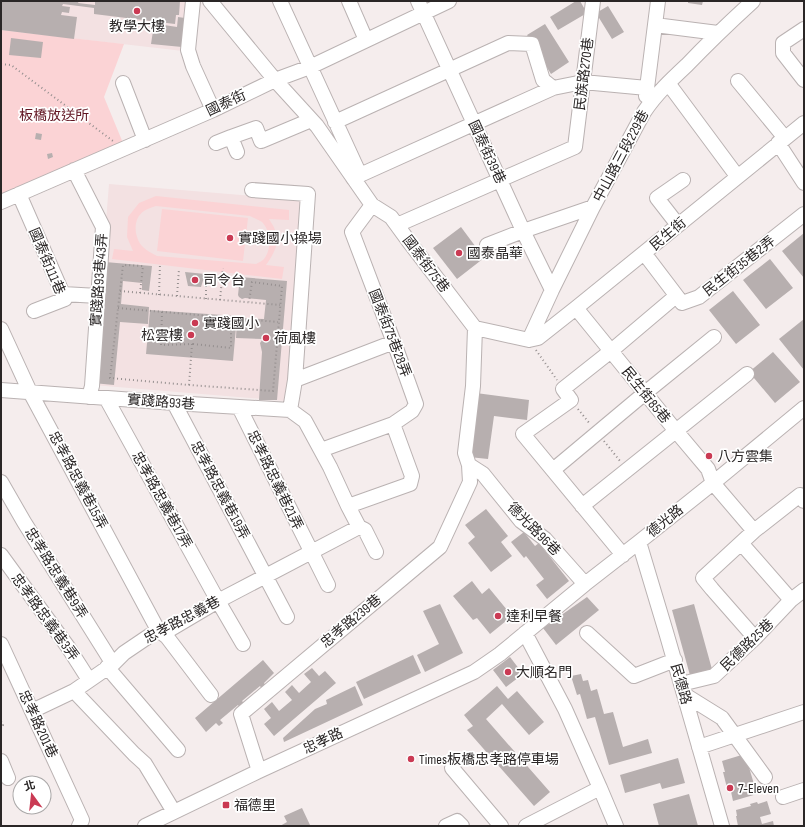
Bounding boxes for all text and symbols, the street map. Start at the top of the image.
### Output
marker: 教學大樓 [132,6,142,16]
place label: 教學大樓 [109,18,165,35]
street label: 民族路270巷 [571,36,597,112]
street label: 國泰街 [203,86,249,120]
park label: 板橋放送所 [19,107,89,124]
street label: 中山路三段229巷 [590,107,652,205]
street label: 國泰街39巷 [465,118,509,186]
street label: 民生街 [646,214,690,254]
street label: 國泰街111巷 [25,225,69,297]
place label: 實踐國小操場 [238,230,322,247]
street label: 國泰街75巷 [399,232,453,296]
street label: 民生街35巷2弄 [699,232,779,300]
street label: 實踐路93巷43弄 [87,233,111,327]
marker: 實踐國小操場 [225,233,235,243]
place label: 國泰晶華 [467,245,523,262]
marker: 國泰晶華 [454,248,464,258]
place label: 司令台 [203,272,245,289]
marker: 司令台 [190,275,200,285]
street label: 國泰街75巷28弄 [365,286,415,380]
place label: 實踐國小 [203,315,259,332]
marker: 實踐國小 [190,318,200,328]
place label: 松雲樓 [141,327,183,344]
marker: 松雲樓 [186,330,196,340]
place label: 荷風樓 [274,330,316,347]
marker: 荷風樓 [261,333,271,343]
street label: 民生街85巷 [618,363,674,427]
street label: 實踐路93巷 [126,391,196,413]
street label: 忠孝路忠義巷21弄 [244,427,306,533]
street label: 忠孝路忠義巷15弄 [45,428,111,532]
street label: 忠孝路忠義巷19弄 [187,438,253,542]
street label: 忠孝路忠義巷17弄 [128,448,196,552]
place label: 八方雲集 [717,448,773,465]
marker: 八方雲集 [704,451,714,461]
street label: 德光路96巷 [504,499,564,559]
street label: 德光路 [643,501,687,541]
street label: 忠孝路忠義巷9弄 [21,524,91,622]
street label: 忠孝路忠義巷3弄 [8,570,82,664]
street label: 忠孝路239巷 [317,591,385,651]
street label: 忠孝路忠義巷 [141,593,223,647]
place label: 達利早餐 [506,608,562,625]
marker: 達利早餐 [493,611,503,621]
street label: 民德路25巷 [717,615,777,675]
street label: 民德路 [667,661,695,707]
place label: 大順名門 [516,664,572,681]
marker: 大順名門 [503,667,513,677]
street label: 忠孝路201巷 [15,687,61,761]
street label: 忠孝路 [300,724,346,758]
place label: Times板橋忠孝路停車場 [419,751,559,768]
marker: Times板橋忠孝路停車場 [406,754,416,764]
north arrow [12,775,52,815]
text: 北 [23,778,37,794]
place label: 7-Eleven [738,780,779,797]
marker: 7-Eleven [725,783,735,793]
place label: 福德里 [234,797,276,814]
marker: 福德里 [221,800,231,810]

